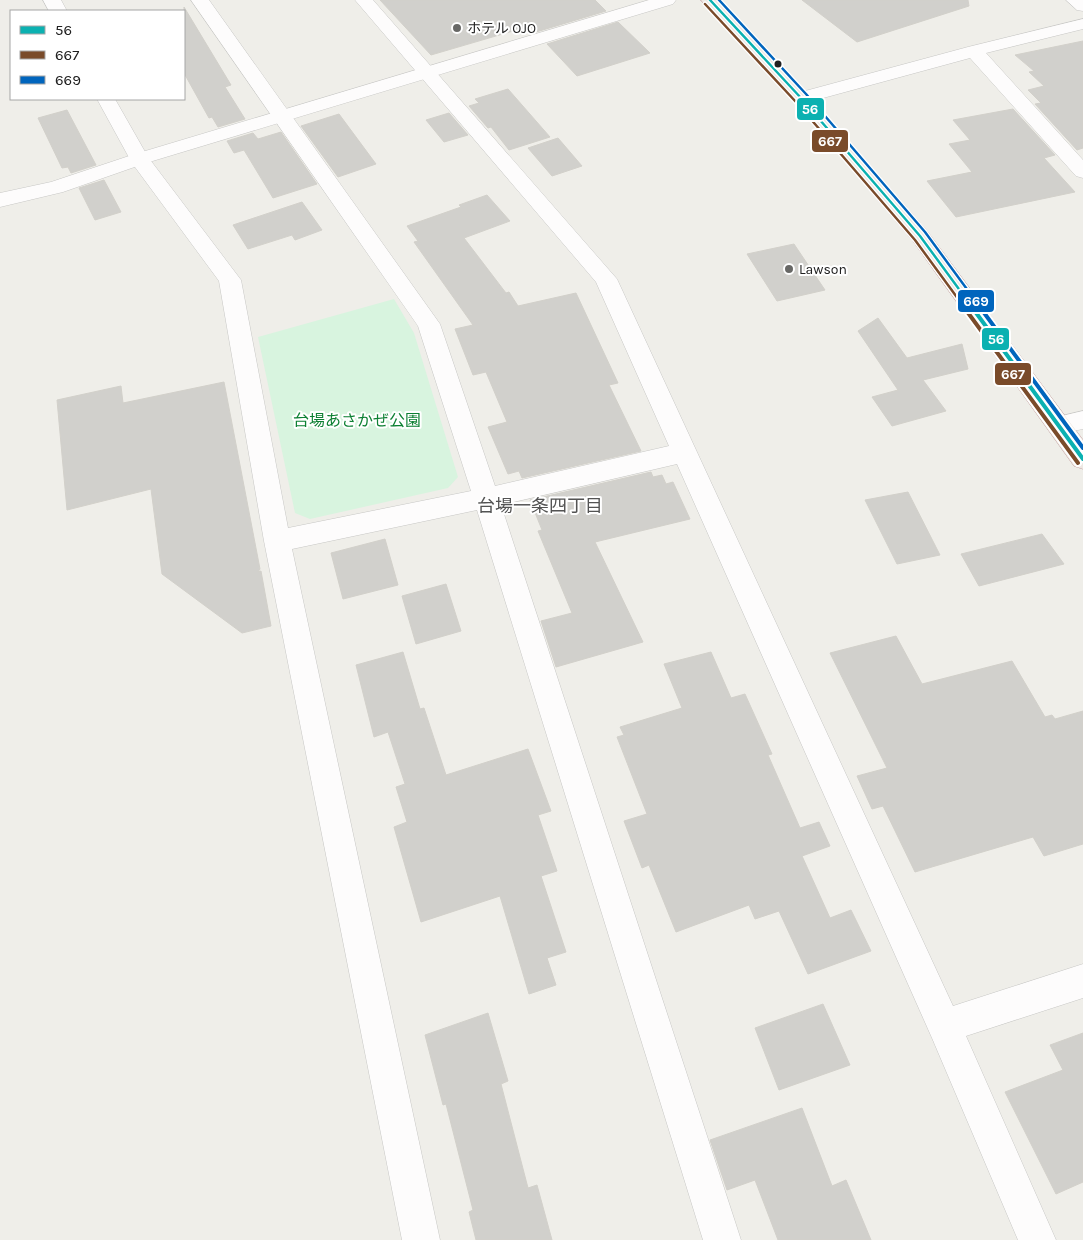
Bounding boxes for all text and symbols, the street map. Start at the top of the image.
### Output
legend [10,10,185,100]
place label: ホテル OJO [467,20,536,37]
text: 56 [55,21,72,39]
marker: ホテル OJO [451,22,463,34]
text: 667 [55,46,79,64]
unlabelled marker [773,59,783,69]
text: 669 [55,71,81,89]
line badge: 56 [796,97,825,121]
text: 56 [802,101,818,118]
line badge: 667 [811,129,849,153]
text: 667 [818,133,842,150]
place label: Lawson [799,261,847,278]
marker: Lawson [783,263,795,275]
line badge: 669 [957,289,995,313]
text: 669 [963,293,989,310]
line badge: 56 [981,327,1010,351]
text: 56 [988,331,1004,348]
line badge: 667 [994,362,1032,386]
text: 667 [1001,366,1025,383]
park label: 台場あさかぜ公園 [293,411,421,430]
district label: 台場一条四丁目 [477,495,603,517]

